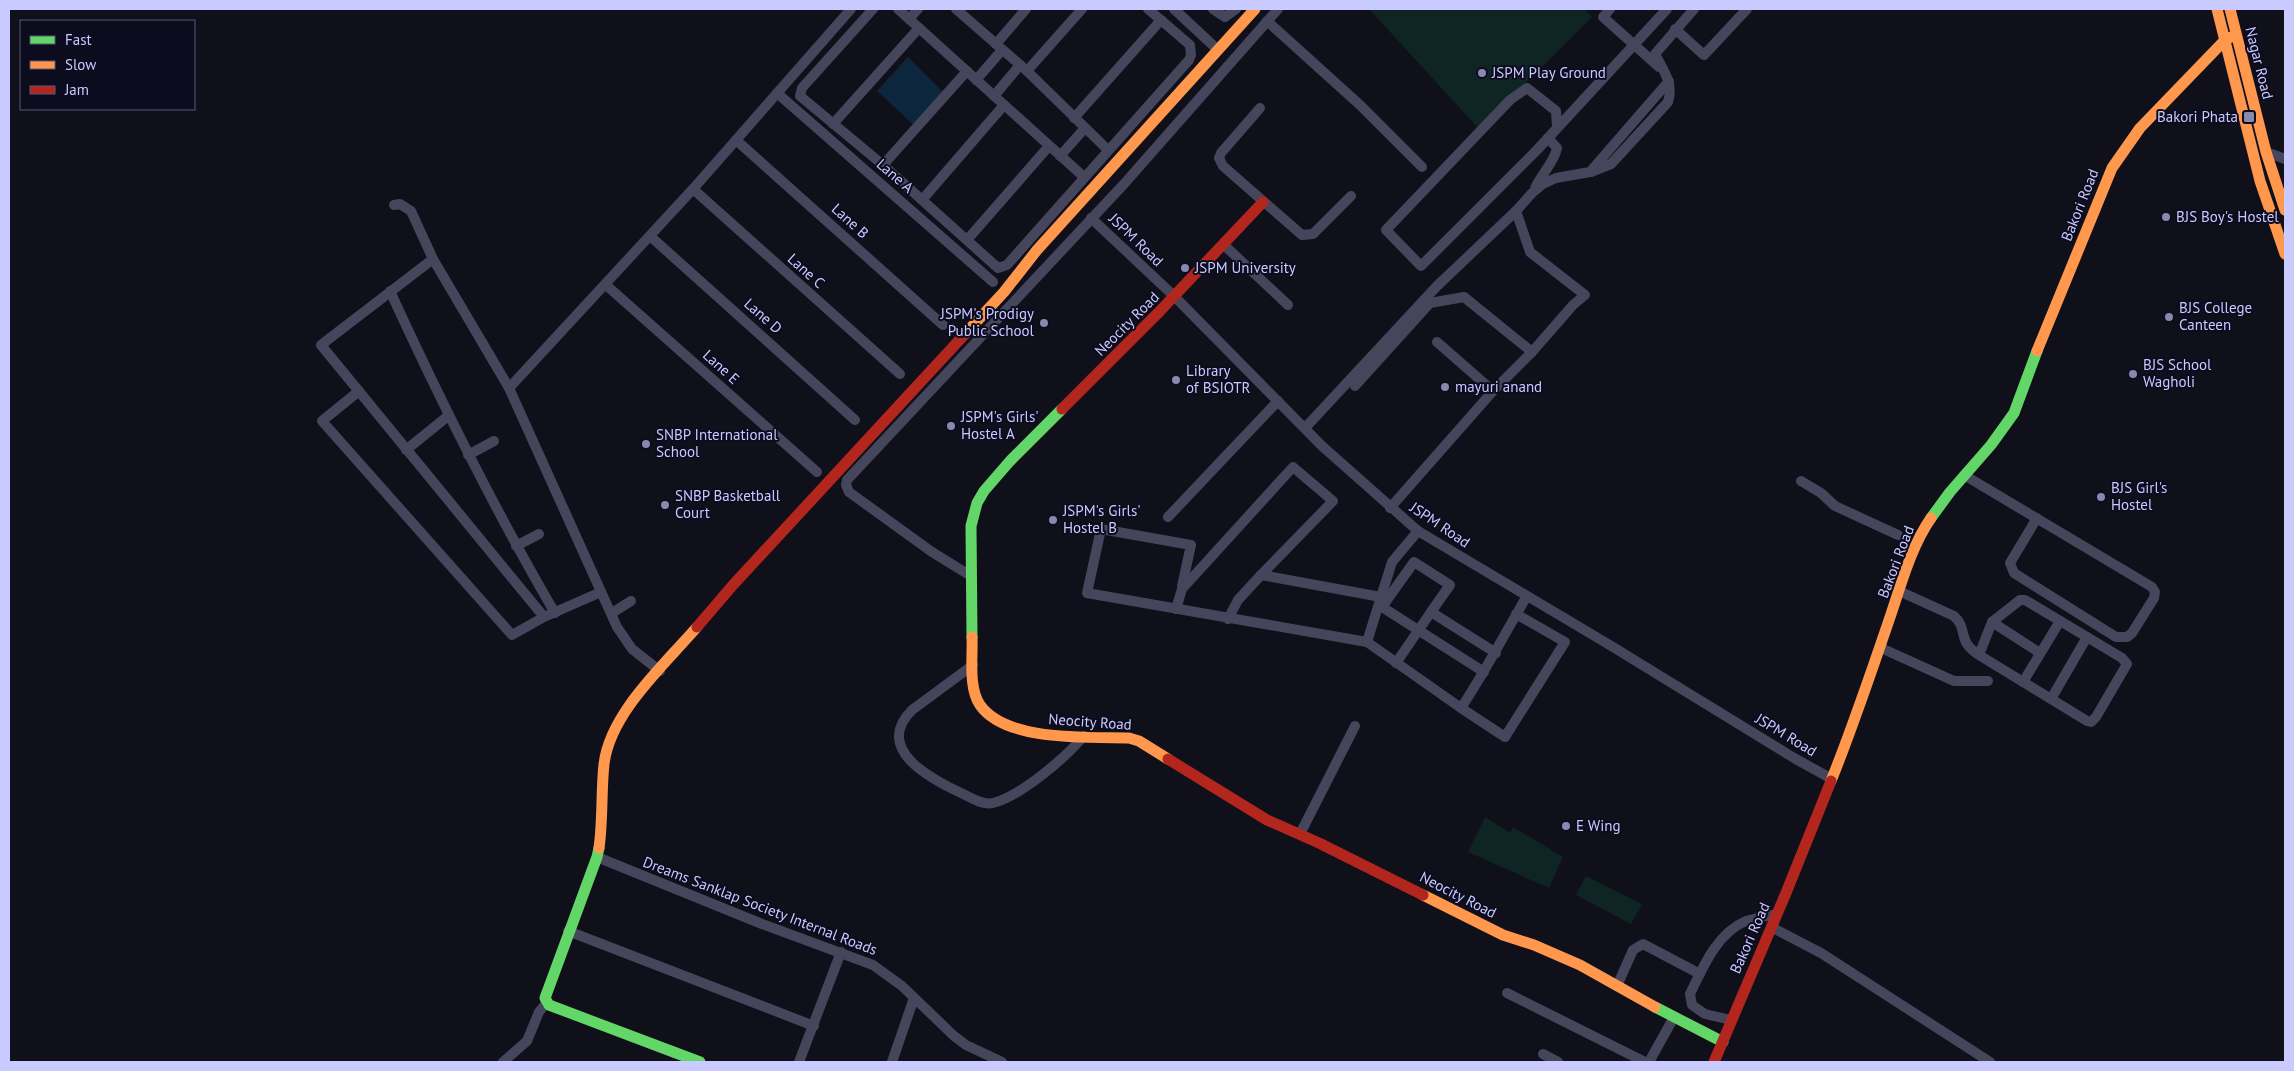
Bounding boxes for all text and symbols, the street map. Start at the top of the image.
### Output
legend [20,20,195,110]
street label: Nagar Road [2241,25,2278,101]
text: Fast [65,30,92,49]
text: Slow [65,55,96,74]
place label: JSPM Play Ground [1491,63,1606,82]
marker: JSPM Play Ground [1476,67,1488,79]
text: Jam [64,80,89,99]
place label: Bakori Phata [2157,107,2238,126]
marker: Bakori Phata [2242,110,2256,124]
street label: Lane A [873,154,918,197]
street label: Bakori Road [2056,166,2103,244]
street label: Lane B [828,199,873,242]
place label: BJS Boy's Hostel [2176,207,2279,226]
street label: JSPM Road [1104,208,1168,270]
marker: BJS Boy's Hostel [2160,211,2172,223]
street label: Lane C [784,249,829,292]
place label: JSPM University [1194,258,1296,277]
marker: JSPM University [1179,262,1191,274]
street label: Neocity Road [1090,287,1163,360]
street label: Lane D [740,294,786,337]
place label: BJS College Canteen [2179,298,2252,334]
place label: JSPM's Prodigy Public School [940,304,1035,340]
marker: BJS College Canteen [2163,311,2175,323]
marker: JSPM's Prodigy Public School [1038,317,1050,329]
street label: Lane E [699,345,744,388]
place label: BJS School Wagholi [2143,355,2212,391]
place label: Library of BSIOTR [1186,361,1251,397]
marker: BJS School Wagholi [2127,368,2139,380]
marker: Library of BSIOTR [1170,374,1182,386]
place label: mayuri anand [1455,377,1542,396]
marker: mayuri anand [1439,381,1451,393]
place label: JSPM's Girls' Hostel A [960,407,1039,443]
marker: JSPM's Girls' Hostel A [945,420,957,432]
place label: SNBP International School [656,425,778,461]
marker: SNBP International School [640,438,652,450]
place label: BJS Girl's Hostel [2111,478,2167,514]
place label: SNBP Basketball Court [675,486,781,522]
marker: BJS Girl's Hostel [2095,491,2107,503]
street label: JSPM Road [1406,497,1474,552]
marker: SNBP Basketball Court [659,499,671,511]
place label: JSPM's Girls' Hostel B [1062,501,1141,537]
marker: JSPM's Girls' Hostel B [1047,514,1059,526]
street label: Bakori Road [1873,523,1918,601]
street label: JSPM Road [1751,708,1820,760]
street label: Neocity Road [1048,709,1132,734]
place label: E Wing [1576,816,1620,835]
marker: E Wing [1560,820,1572,832]
street label: Dreams Sanklap Society Internal Roads [640,852,880,959]
street label: Neocity Road [1417,867,1500,922]
street label: Bakori Road [1725,899,1774,976]

